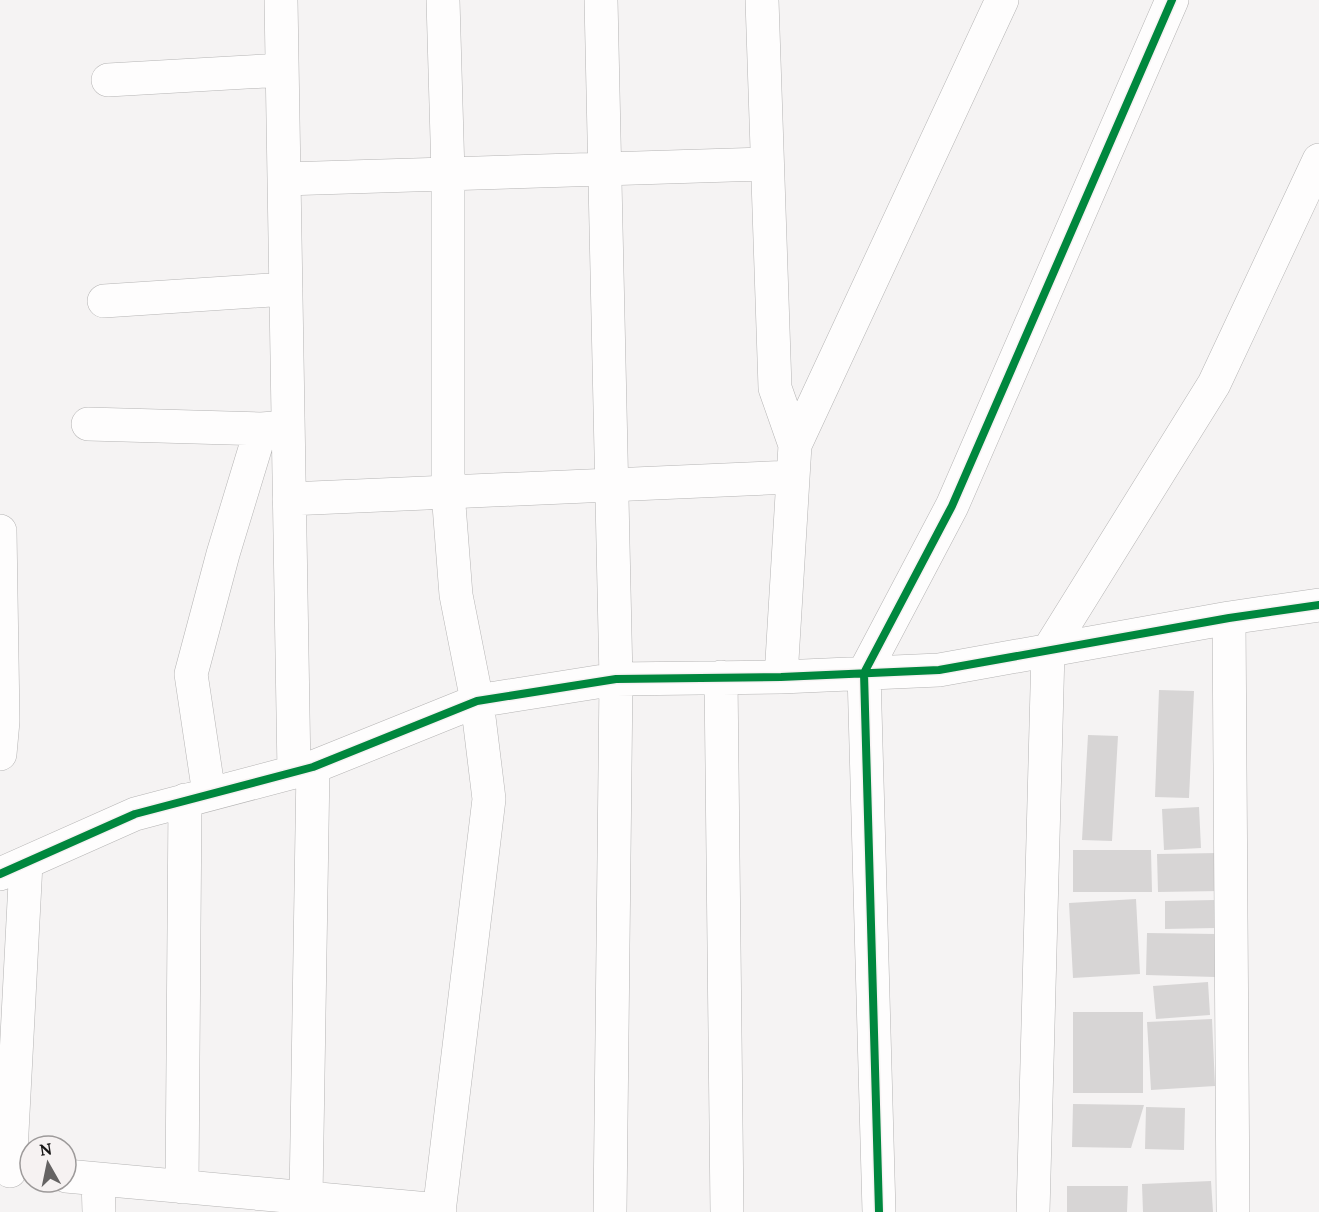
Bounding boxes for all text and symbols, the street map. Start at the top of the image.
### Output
north arrow [18,1134,78,1194]
text: N [38,1138,53,1160]

